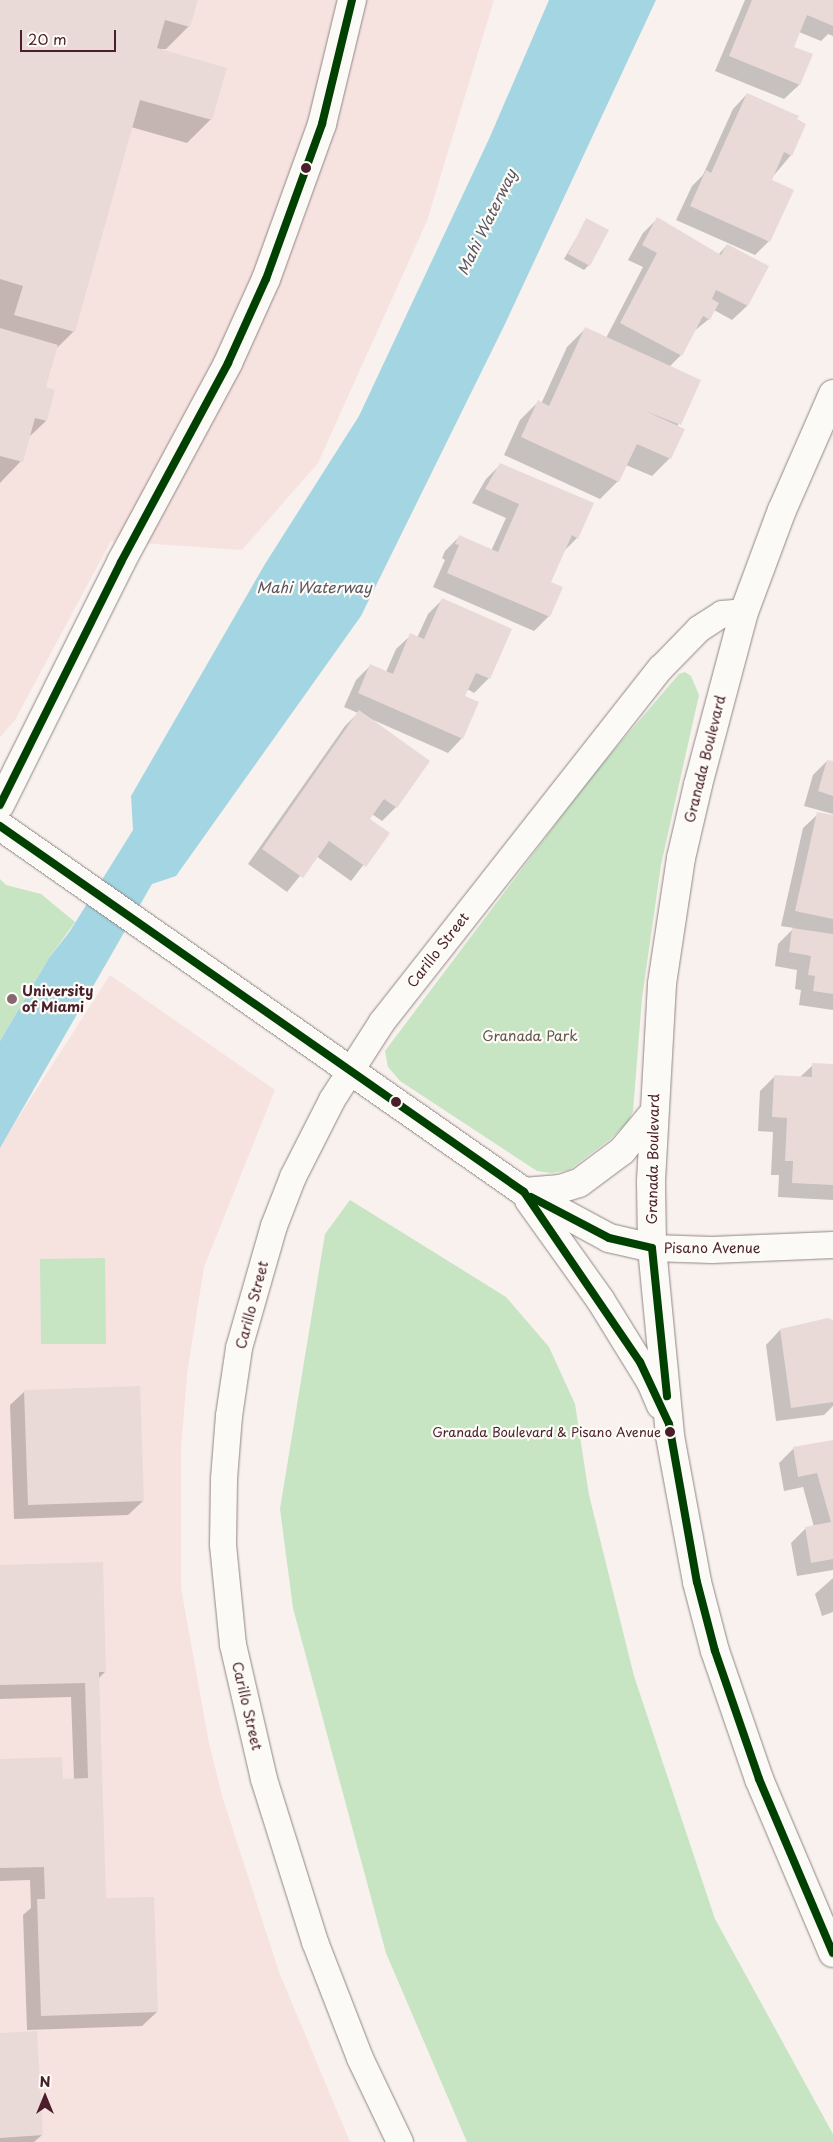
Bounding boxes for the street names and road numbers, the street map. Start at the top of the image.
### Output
street label: Granada Boulevard [681,693,729,825]
street label: Carillo Street [404,909,472,991]
street label: Granada Boulevard [643,1093,663,1225]
street label: Pisano Avenue [664,1240,760,1256]
street label: Carillo Street [232,1259,272,1351]
street label: Carillo Street [229,1660,265,1752]

